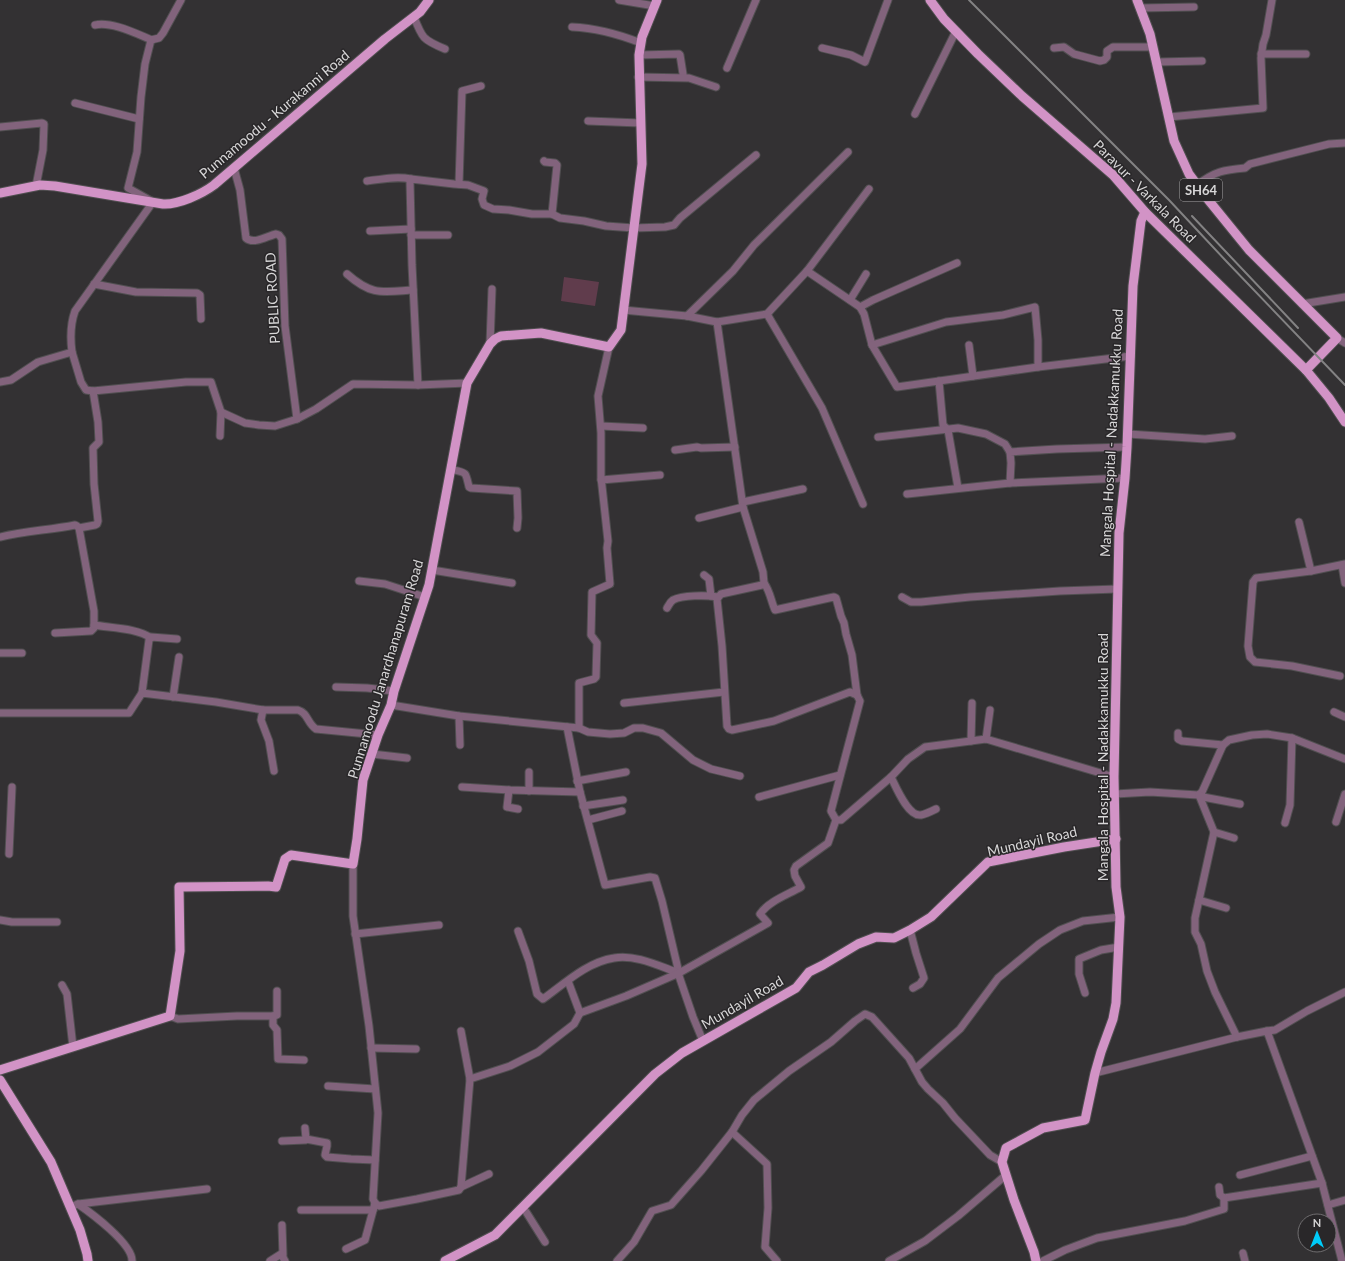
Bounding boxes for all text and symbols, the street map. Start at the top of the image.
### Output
street label: Punnamoodu - Kurakanni Road [196,46,352,182]
street label: Paravur - Varkala Road [1090,136,1200,246]
road number: SH64 [1180,179,1222,201]
street label: PUBLIC ROAD [261,252,283,344]
street label: Mangala Hospital - Nadakkamukku Road [1096,309,1126,557]
street label: Punnamoodu Janardhanapuram Road [344,557,426,781]
street label: Mangala Hospital - Nadakkamukku Road [1094,633,1111,881]
street label: Mundayil Road [985,822,1079,860]
street label: Mundayil Road [698,972,786,1032]
north arrow [1297,1213,1337,1253]
text: N [1313,1216,1321,1229]

